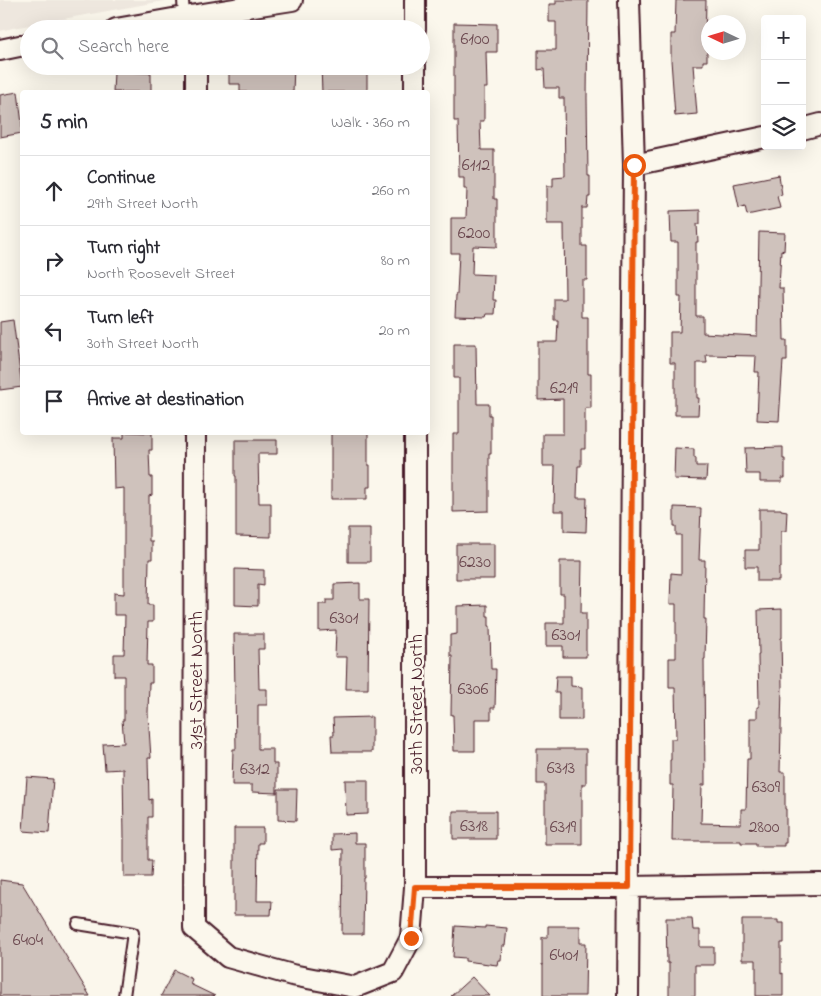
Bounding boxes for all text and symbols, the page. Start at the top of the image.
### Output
north arrow [701,15,746,60]
map controls [761,15,806,150]
button: + [761,15,806,60]
search box [20,20,430,75]
house number: 6100 [460,27,490,53]
icon: search [38,34,66,62]
text: Search here [78,34,169,61]
button: − [761,60,806,105]
button: layers [761,105,806,150]
text: 5 min [40,108,88,138]
text: Walk · 360 m [331,111,410,135]
house number: 6112 [462,153,490,179]
route start [623,154,646,177]
text: Continue [87,165,155,192]
icon: ahead [40,177,68,205]
text: 260 m [372,179,410,203]
text: 29th Street North [87,192,198,216]
house number: 6200 [458,221,490,247]
text: Turn right [87,235,160,262]
icon: right [40,247,68,275]
text: 80 m [381,249,410,273]
text: North Roosevelt Street [87,262,235,286]
text: Turn left [87,305,154,332]
icon: left [40,317,68,345]
text: 20 m [379,319,410,343]
text: 30th Street North [87,332,199,356]
house number: 6219 [550,376,579,402]
icon: arrive [40,387,68,415]
text: Arrive at destination [87,387,244,414]
house number: 6230 [459,550,491,576]
house number: 6301 [330,606,359,632]
street label: 31st Street North [183,611,212,749]
house number: 6301 [552,623,581,649]
street label: 30th Street North [403,634,432,774]
house number: 6306 [457,677,489,703]
house number: 6313 [547,756,575,782]
house number: 6312 [240,757,270,783]
house number: 6309 [752,775,781,801]
house number: 6318 [460,814,488,840]
house number: 6319 [550,815,577,841]
house number: 2800 [748,815,780,841]
route end [400,927,423,950]
house number: 6404 [13,928,44,954]
house number: 6401 [550,943,579,969]

